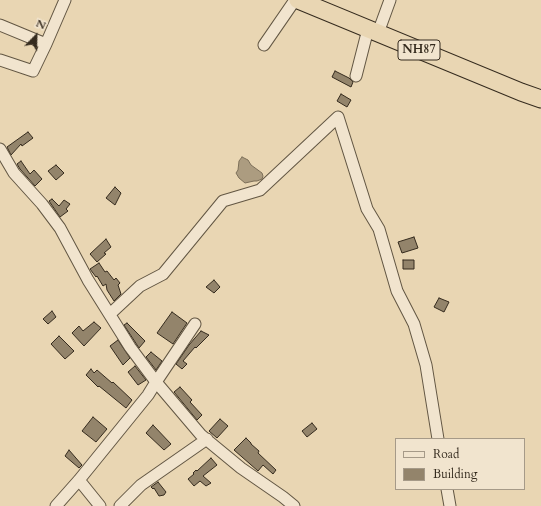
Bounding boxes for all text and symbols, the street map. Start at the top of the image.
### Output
north arrow [16,16,56,56]
text: N [34,16,48,33]
road number: NH87 [398,40,440,60]
legend [395,438,525,490]
text: Road [433,446,459,462]
text: Building [433,466,477,482]

